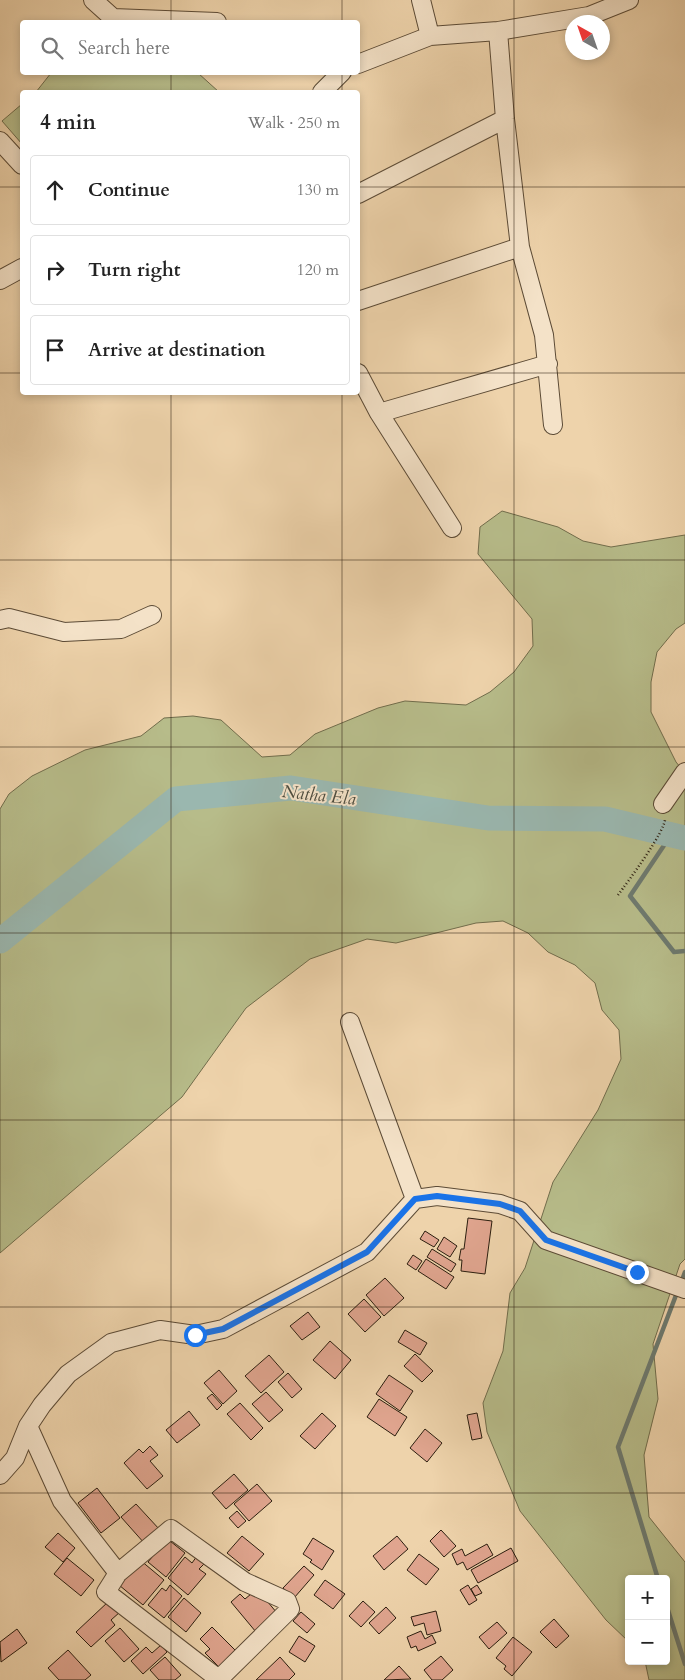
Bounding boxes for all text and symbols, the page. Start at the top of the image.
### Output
north arrow [565,15,610,60]
search box [20,20,360,75]
icon: search [38,34,66,62]
text: Search here [78,35,170,61]
text: 4 min [40,108,96,137]
text: Walk · 250 m [248,112,340,134]
icon: ahead [41,176,69,204]
text: Continue [88,177,170,203]
text: 130 m [297,179,339,201]
icon: right [41,256,69,284]
text: Turn right [88,257,180,283]
text: 120 m [297,259,339,281]
icon: arrive [41,336,69,364]
text: Arrive at destination [88,337,265,363]
water label: Natha Ela [281,779,357,812]
route end [626,1261,649,1284]
route start [184,1324,207,1347]
map controls [625,1575,670,1665]
button: + [625,1575,670,1620]
button: − [625,1620,670,1665]

